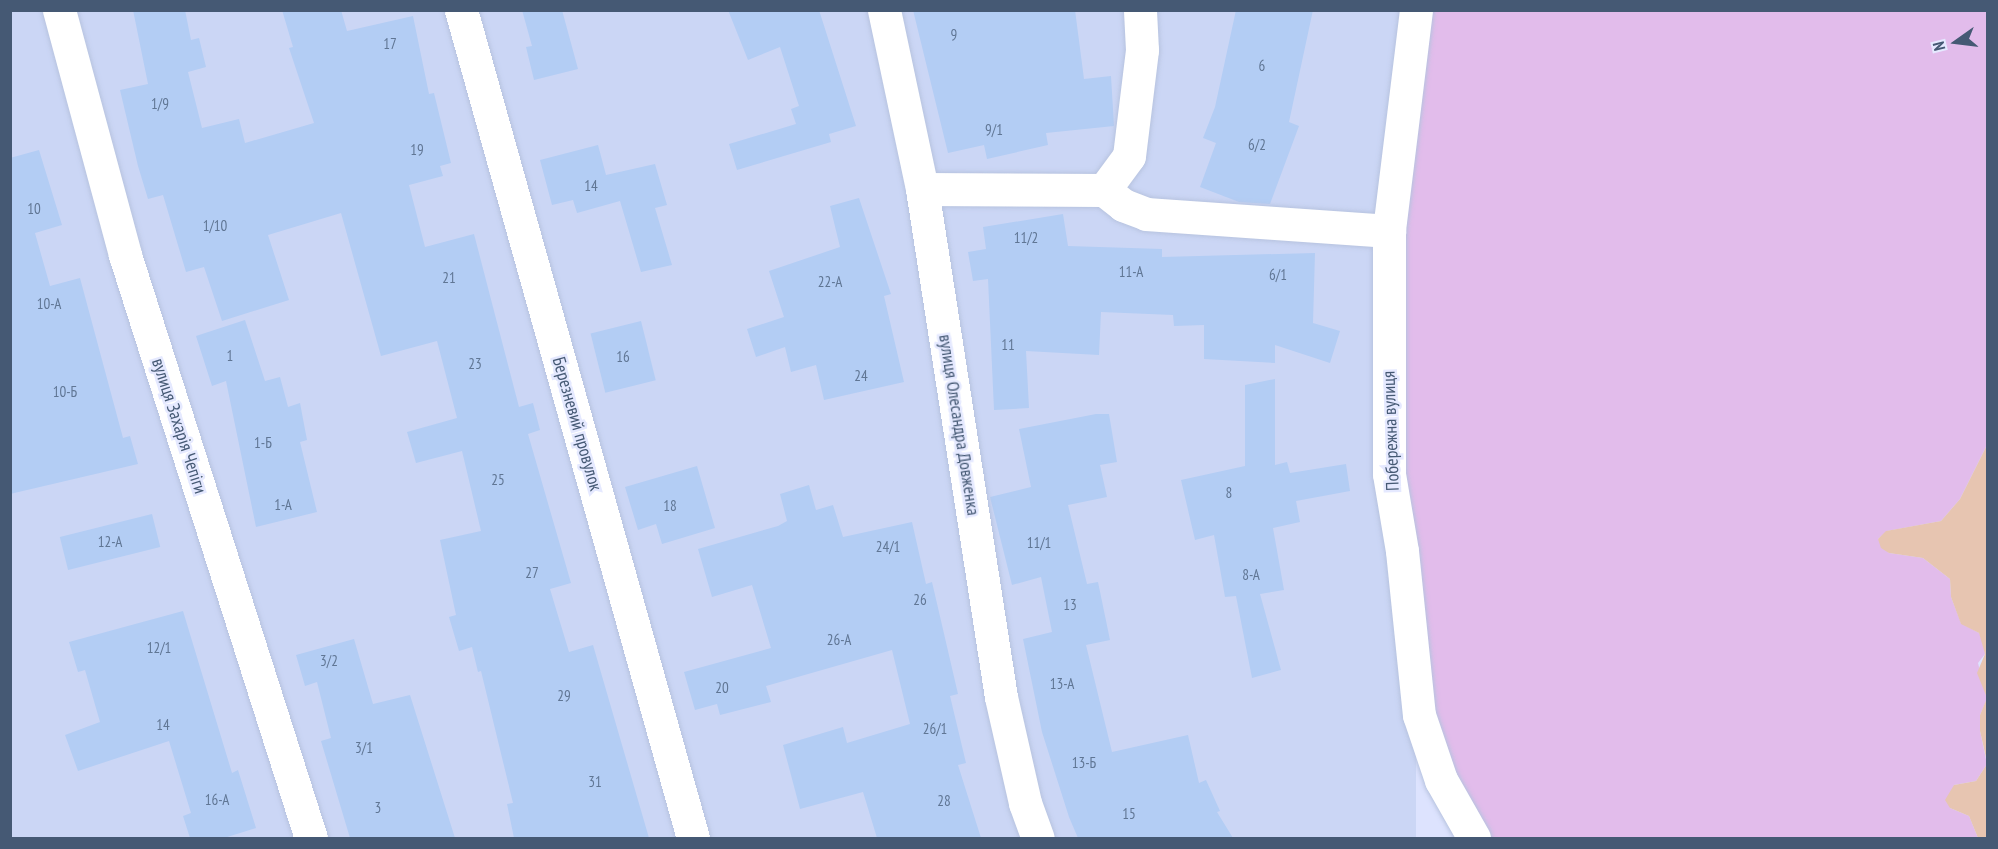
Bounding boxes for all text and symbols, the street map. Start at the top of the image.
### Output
north arrow [1926,12,1986,72]
house number: 9 [951,26,957,44]
house number: 17 [383,35,397,53]
text: N [1928,40,1949,53]
house number: 6 [1259,57,1265,75]
house number: 1/9 [151,95,169,113]
house number: 9/1 [985,121,1003,139]
house number: 6/2 [1248,136,1266,154]
house number: 19 [410,141,424,159]
house number: 14 [584,177,598,195]
house number: 10 [27,200,41,218]
house number: 1/10 [203,217,227,235]
house number: 11/2 [1014,229,1038,247]
house number: 11-А [1119,263,1143,281]
house number: 6/1 [1269,266,1287,284]
house number: 21 [442,269,456,287]
house number: 22-А [818,273,842,291]
house number: 10-А [37,295,61,313]
street label: вулиця Олесандра Довженка [934,333,984,517]
house number: 11 [1001,336,1015,354]
house number: 1 [227,347,233,365]
house number: 16 [616,348,630,366]
house number: 23 [468,355,482,373]
street label: Березневий провулок [548,355,606,493]
street label: вулиця Захарія Чепіги [147,356,211,496]
house number: 24 [854,367,868,385]
street label: Побережна вулиця [1378,371,1404,491]
house number: 10-Б [53,383,77,401]
house number: 1-Б [254,434,272,452]
house number: 25 [491,471,505,489]
house number: 8 [1226,484,1232,502]
house number: 1-А [274,496,292,514]
house number: 18 [663,497,677,515]
house number: 12-А [98,533,122,551]
house number: 11/1 [1027,534,1051,552]
house number: 24/1 [876,538,900,556]
house number: 27 [525,564,539,582]
house number: 8-А [1242,566,1260,584]
house number: 26 [913,591,927,609]
house number: 13 [1063,596,1077,614]
house number: 26-А [827,631,851,649]
house number: 12/1 [147,639,171,657]
house number: 3/2 [320,652,338,670]
house number: 13-А [1050,675,1074,693]
house number: 20 [715,679,729,697]
house number: 29 [557,687,571,705]
house number: 14 [156,716,170,734]
house number: 26/1 [923,720,947,738]
house number: 3/1 [355,739,373,757]
house number: 13-Б [1072,754,1096,772]
house number: 31 [588,773,602,791]
house number: 16-А [205,791,229,809]
house number: 28 [937,792,951,810]
house number: 3 [375,799,381,817]
house number: 15 [1122,805,1136,823]

